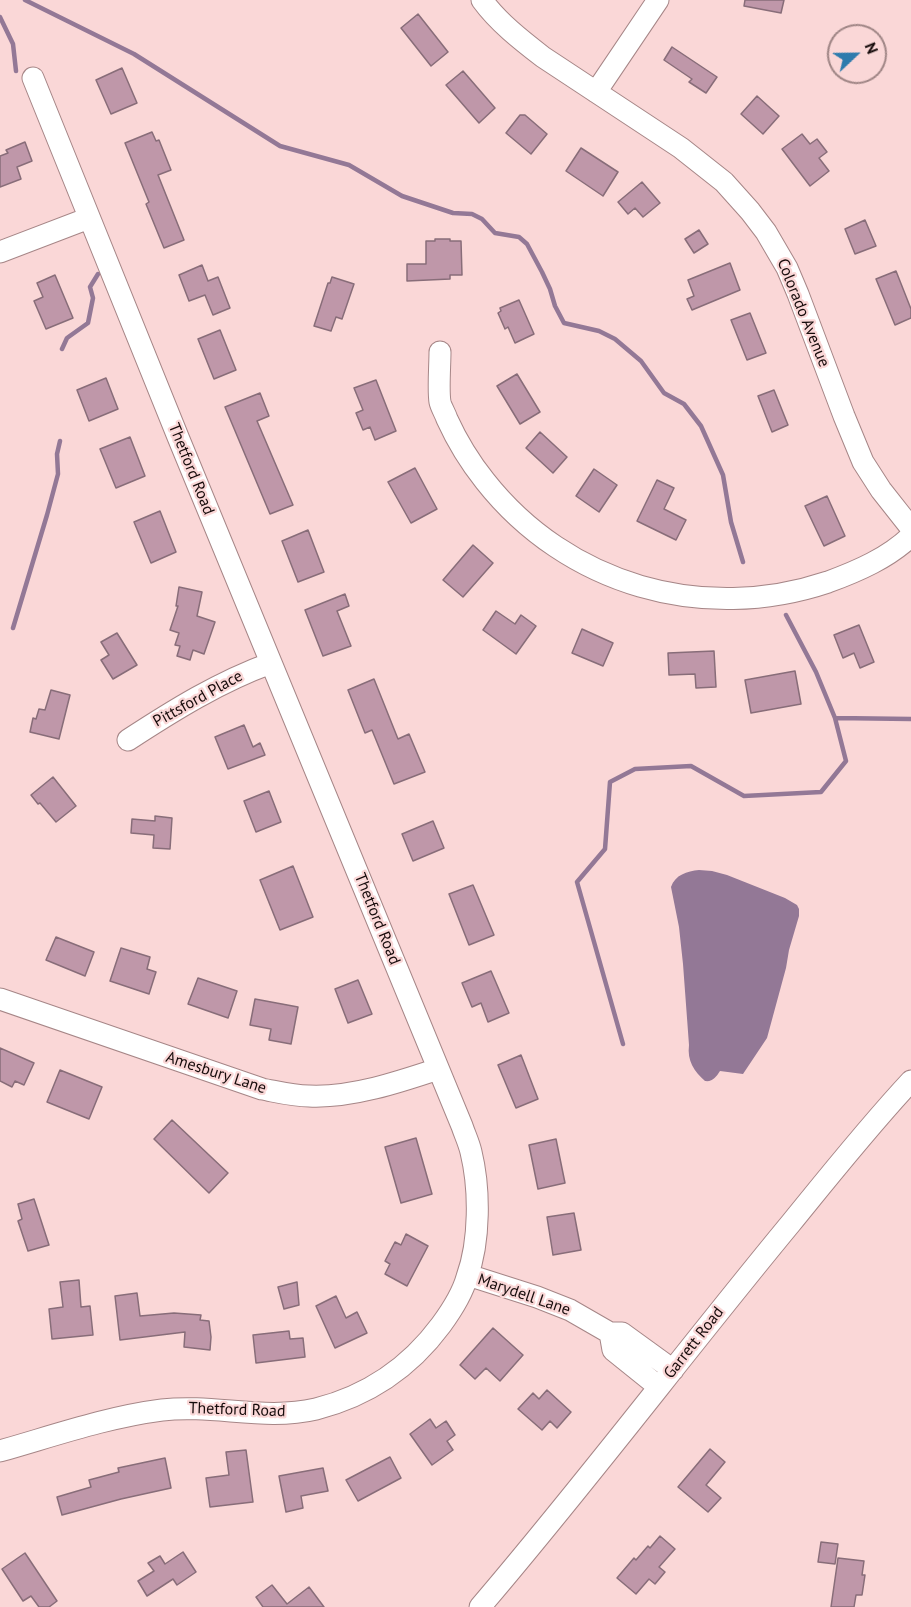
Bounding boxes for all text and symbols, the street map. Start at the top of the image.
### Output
north arrow [827,24,887,84]
text: N [861,39,883,57]
street label: Colorado Avenue [773,256,833,370]
street label: Thetford Road [164,420,218,518]
street label: Pittsford Place [150,667,246,731]
street label: Thetford Road [350,870,404,968]
street label: Amesbury Lane [163,1048,269,1098]
street label: Marydell Lane [475,1270,573,1320]
street label: Garrett Road [660,1303,728,1383]
street label: Thetford Road [188,1399,286,1421]

